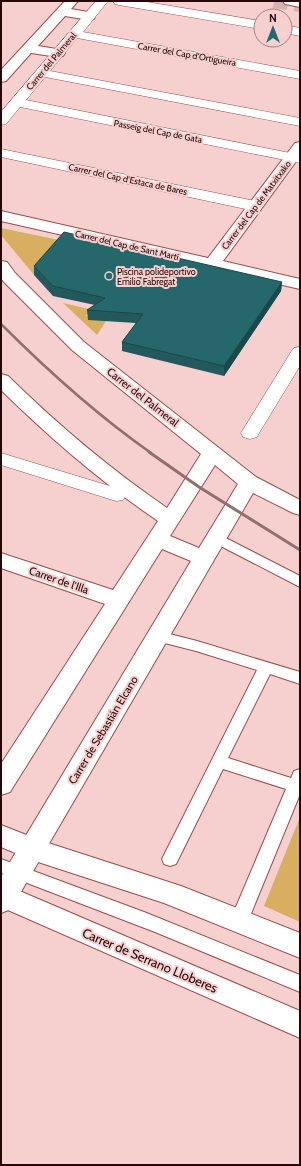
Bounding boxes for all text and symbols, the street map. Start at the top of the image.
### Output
north arrow [253,8,293,48]
text: N [269,11,277,25]
street label: Carrer del Palmeral [24,29,79,92]
street label: Carrer del Cap d'Ortigueira [137,40,238,68]
street label: Passeig del Cap de Gata [113,117,204,145]
street label: Carrer del Cap de Matxitxako [219,158,293,252]
street label: Carrer del Cap d'Estaca de Bares [68,161,189,197]
street label: Carrer del Cap de Sant Martí [74,228,180,262]
place label: Piscina polideportivo Emilio Fabregat [117,266,196,287]
marker: Piscina polideportivo Emilio Fabregat [104,271,114,281]
street label: Carrer del Palmeral [104,364,182,430]
street label: Carrer de l'Illa [27,563,91,597]
street label: Carrer de Sebastián Elcano [65,673,141,787]
street label: Carrer de Serrano Lloberes [80,924,221,996]

